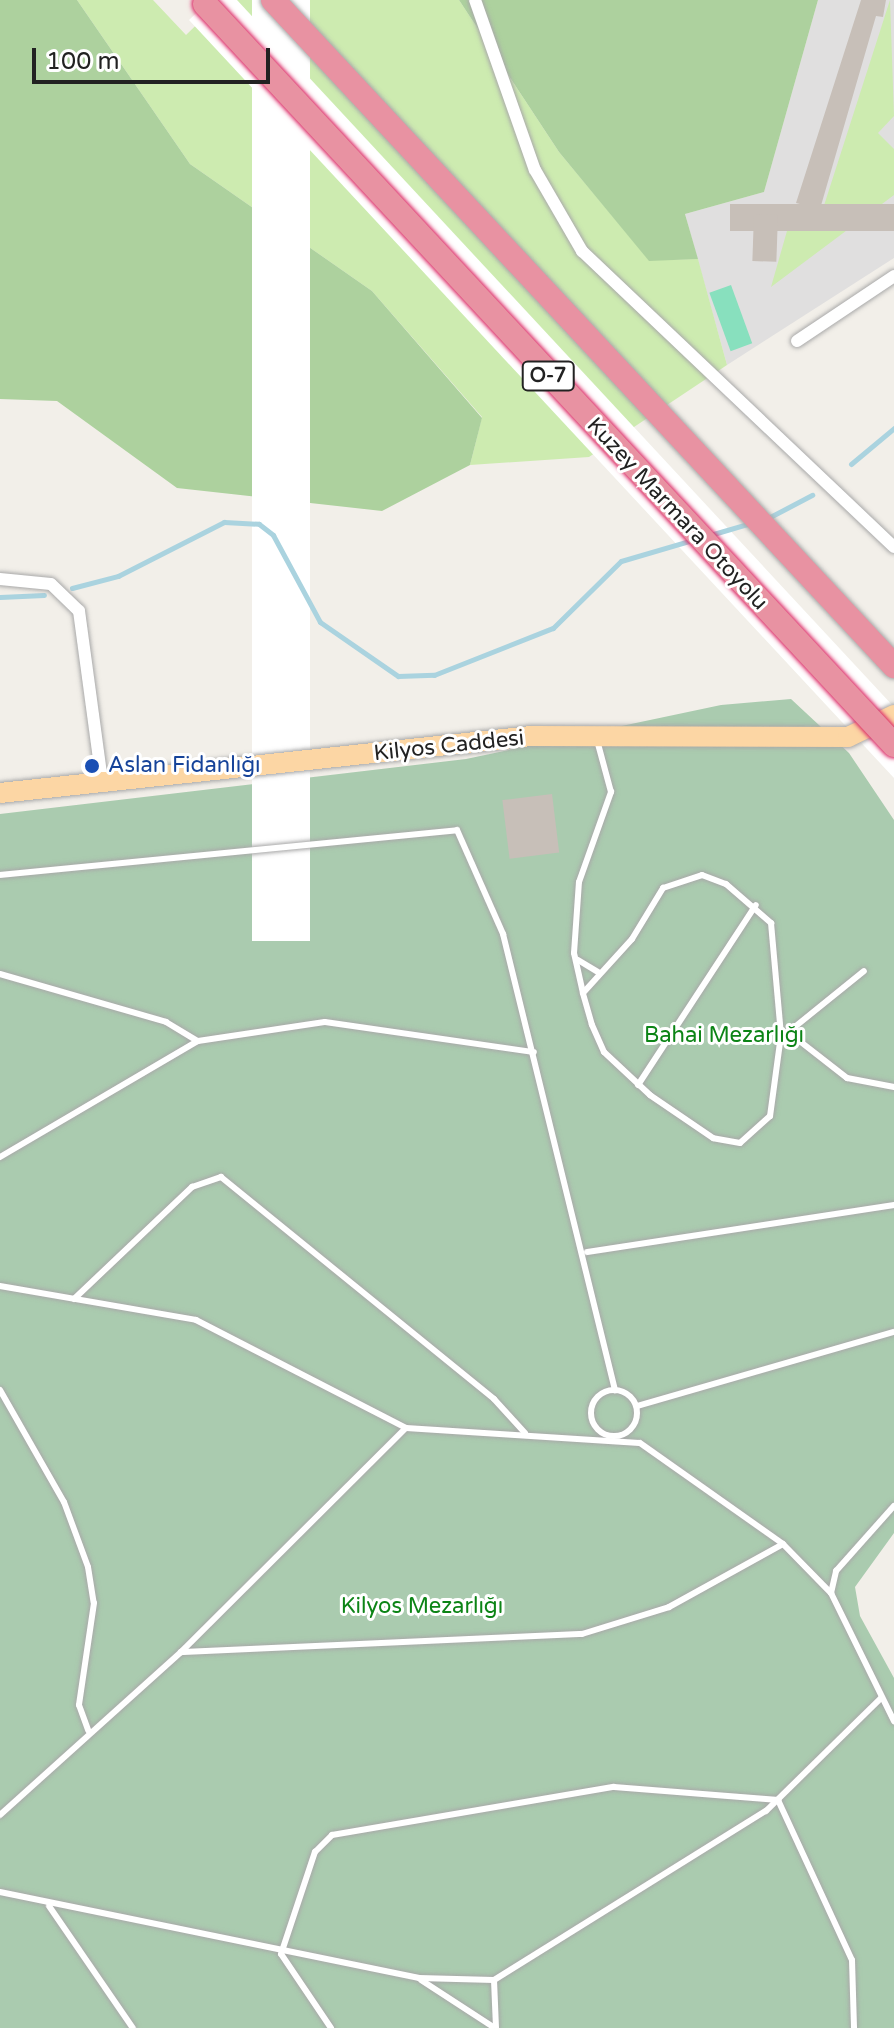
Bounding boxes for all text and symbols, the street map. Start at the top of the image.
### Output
scale bar [36,32,274,82]
text: 100 m [46,47,120,76]
road number: O-7 [520,360,576,392]
street label: Kuzey Marmara Otoyolu [581,412,773,616]
street label: Kilyos Caddesi [373,725,525,767]
place label: Aslan Fidanlığı [108,753,261,779]
marker: Aslan Fidanlığı [83,757,101,775]
park label: Bahai Mezarlığı [644,1023,804,1049]
park label: Kilyos Mezarlığı [341,1594,503,1620]

